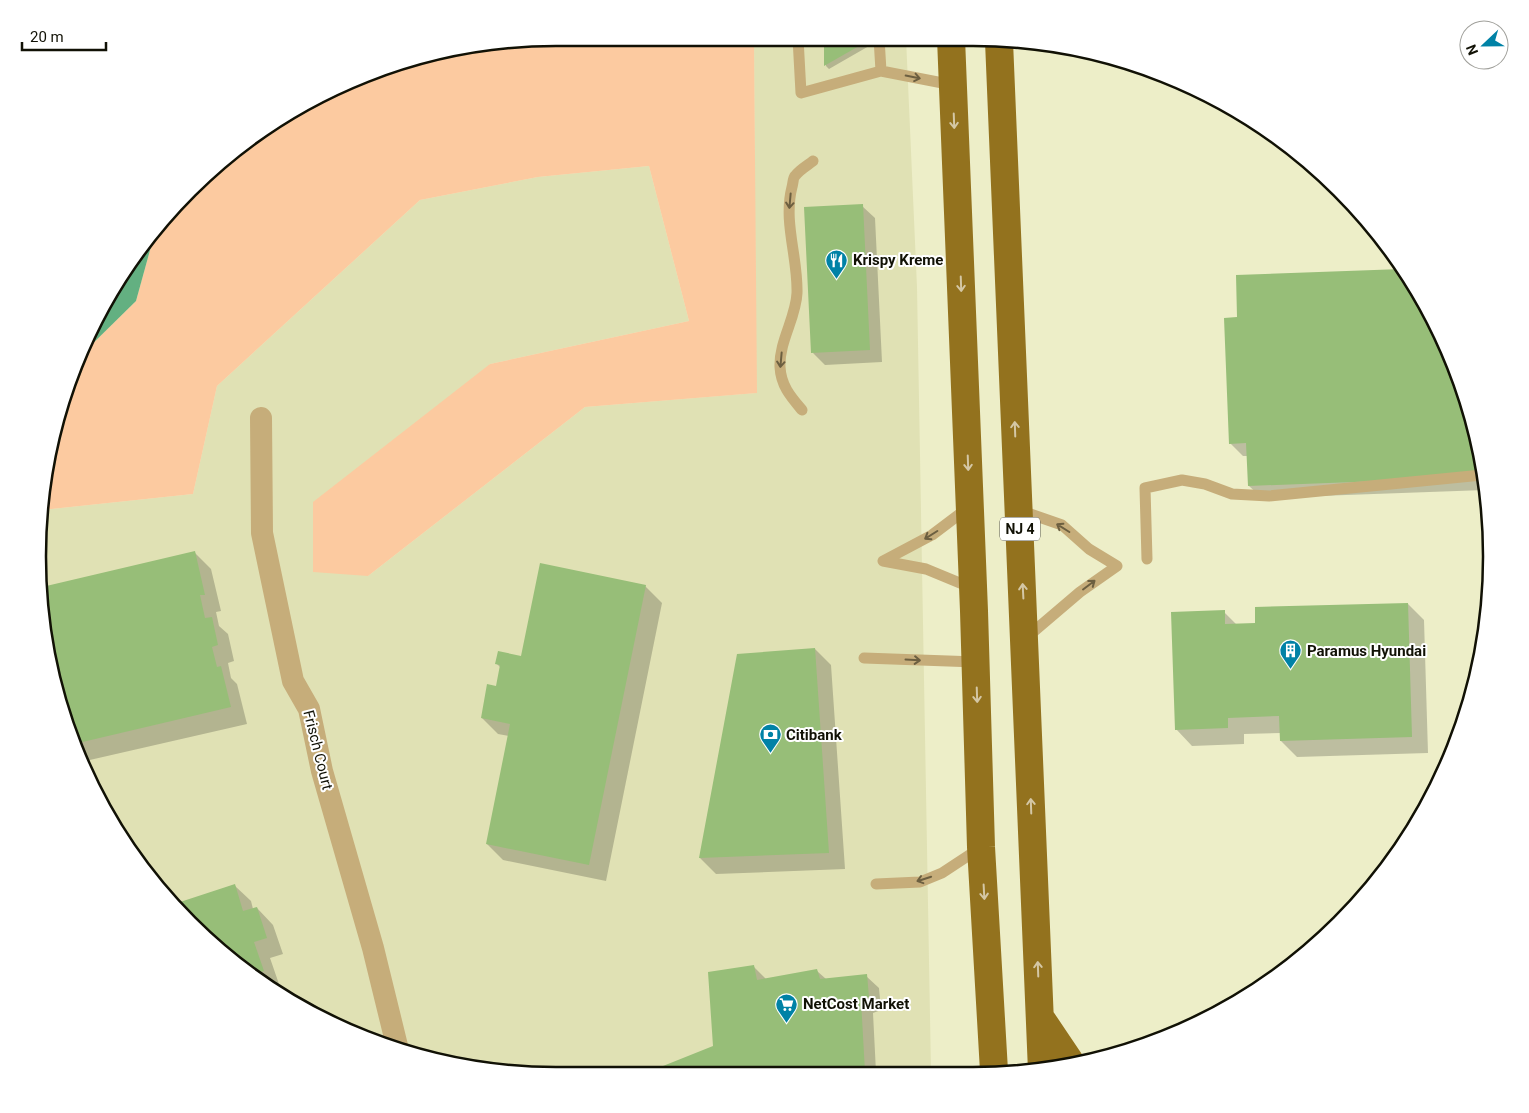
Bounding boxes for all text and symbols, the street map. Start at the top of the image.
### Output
scale bar [22,20,106,52]
north arrow [1459,20,1509,70]
text: 20 m [30,28,64,46]
text: N [1463,42,1481,57]
one-way arrow [905,73,921,83]
one-way arrow [950,113,959,129]
one-way arrow [785,192,795,208]
restaurant icon: Krispy Kreme [825,248,849,279]
place label: Krispy Kreme [853,251,943,269]
one-way arrow [956,275,966,291]
one-way arrow [776,352,786,368]
one-way arrow [1011,421,1020,437]
one-way arrow [964,455,973,471]
road number: NJ 4 [1000,518,1040,540]
one-way arrow [1056,522,1070,533]
one-way arrow [924,530,938,540]
one-way arrow [1082,580,1096,590]
one-way arrow [1018,584,1027,600]
building icon: Paramus Hyundai [1279,639,1303,670]
place label: Paramus Hyundai [1307,642,1426,660]
one-way arrow [905,655,921,664]
one-way arrow [972,686,982,702]
street label: Frisch Court [299,708,337,792]
bank icon: Citibank [758,723,782,754]
place label: Citibank [786,726,843,744]
one-way arrow [1027,798,1036,814]
one-way arrow [916,875,932,885]
one-way arrow [979,884,988,900]
one-way arrow [1033,961,1042,977]
supermarket icon: NetCost Market [775,992,799,1023]
place label: NetCost Market [803,995,909,1013]

